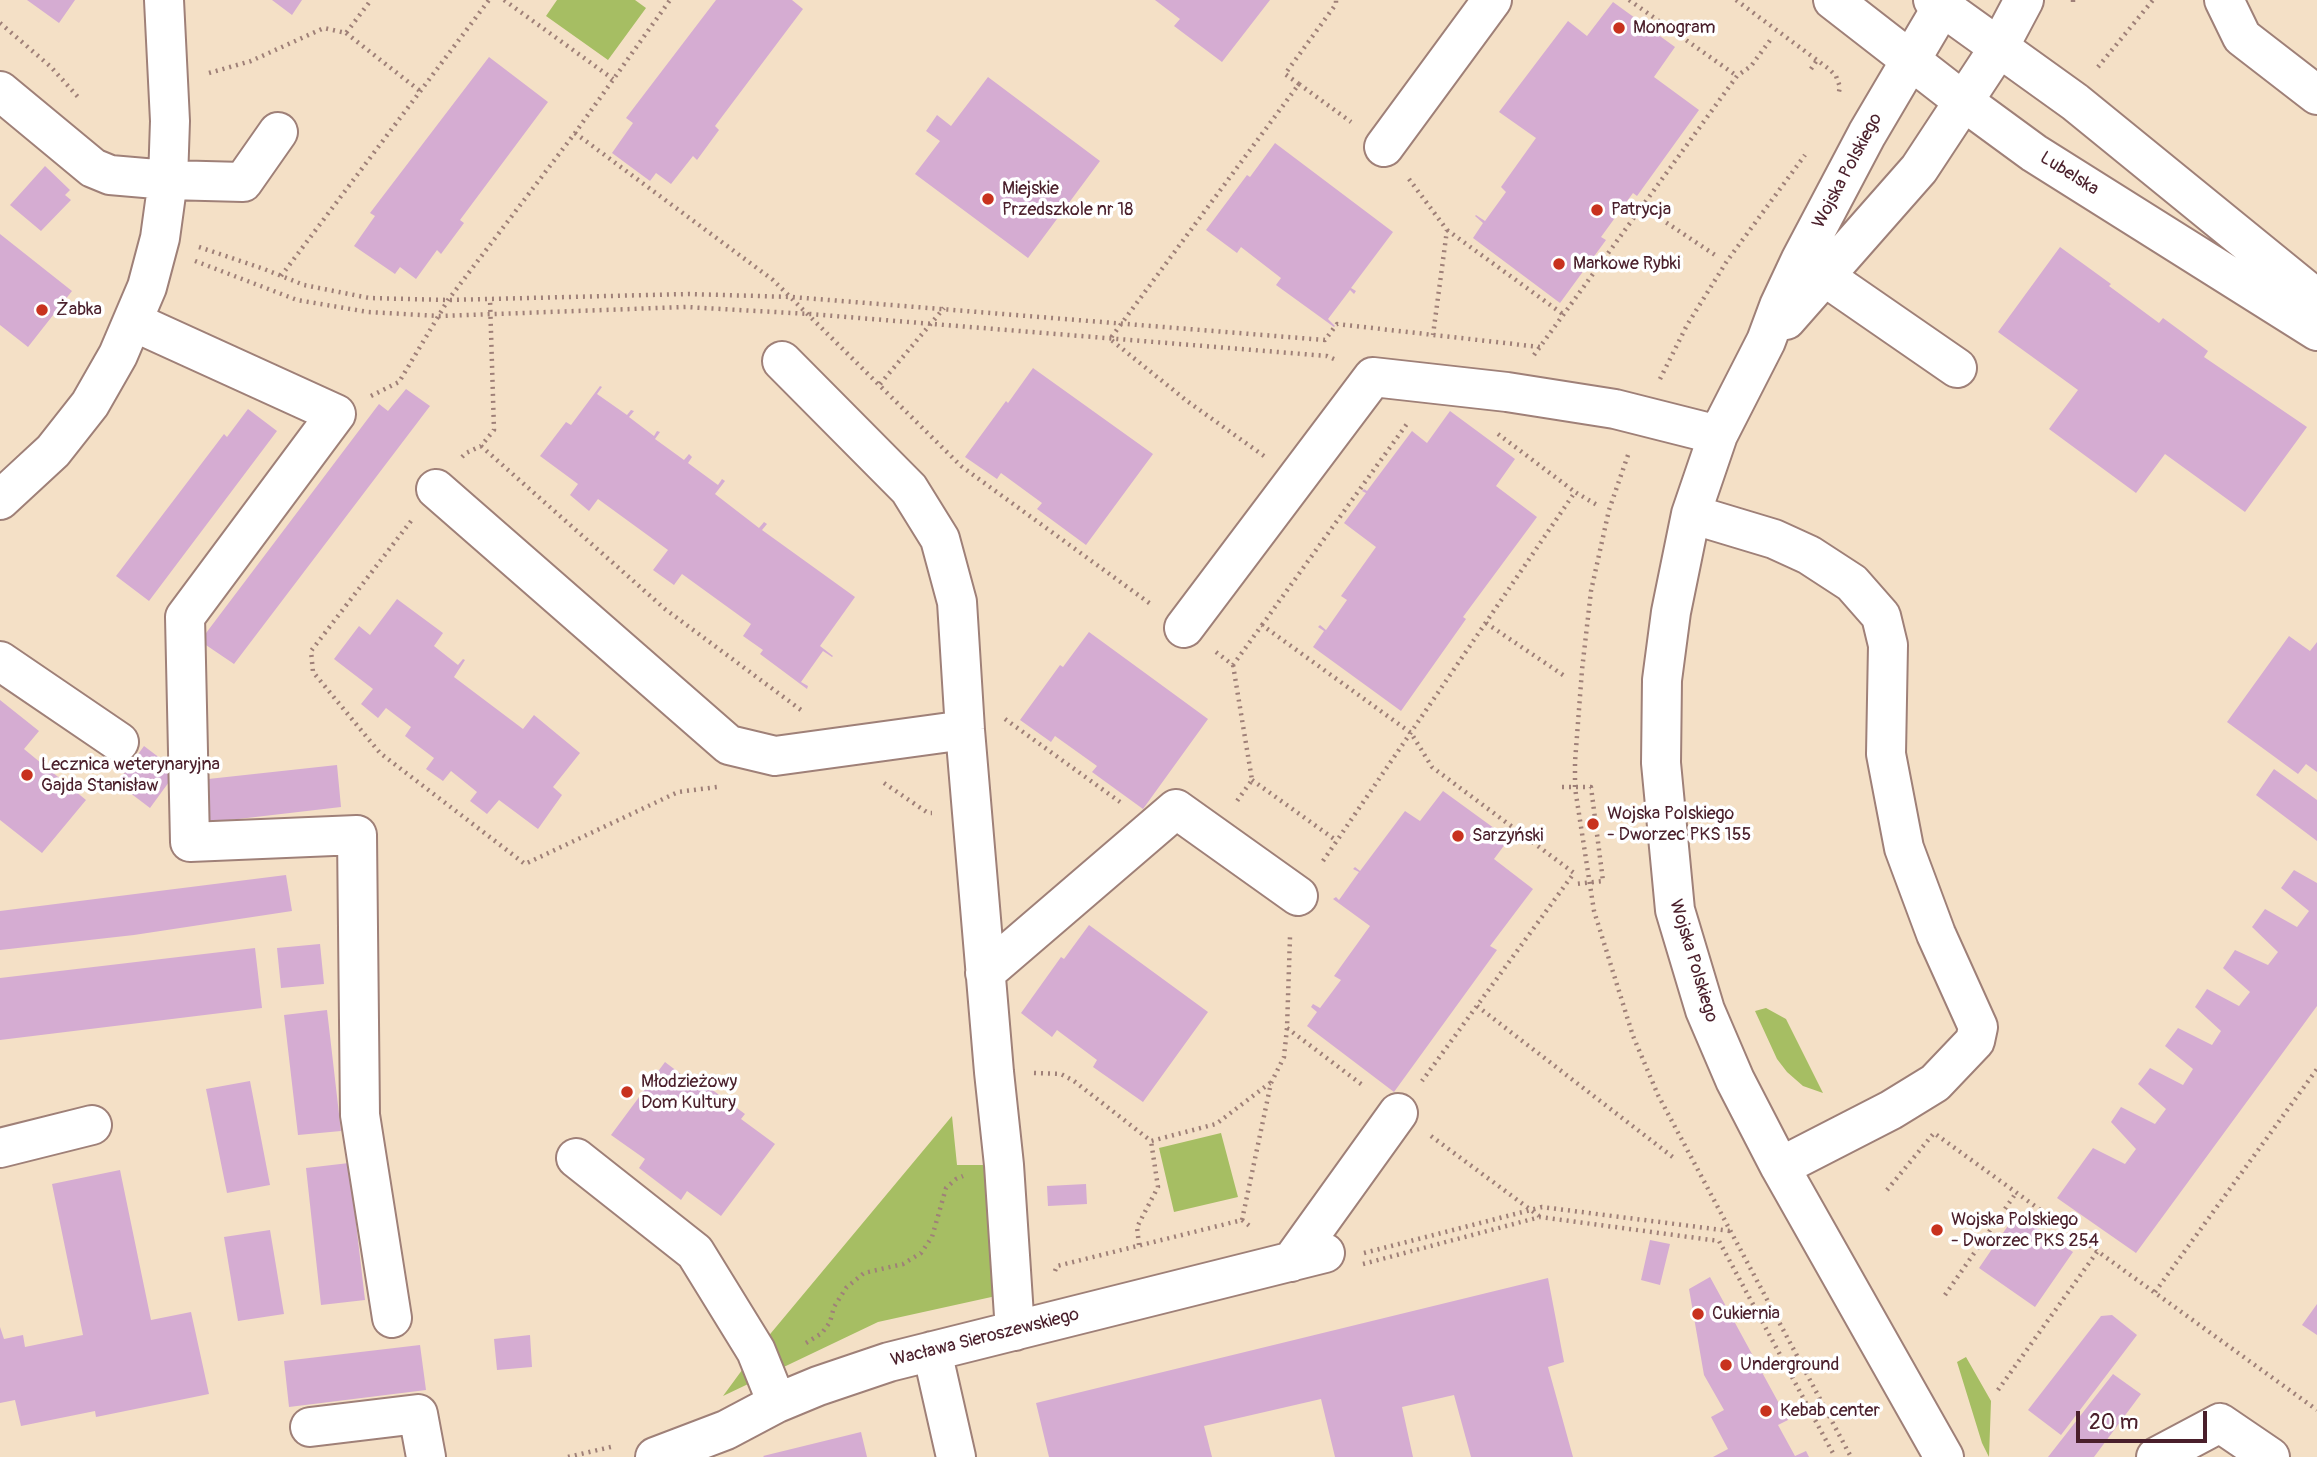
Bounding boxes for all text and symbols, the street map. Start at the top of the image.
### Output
place label: Monogram [1633,17,1715,39]
marker: Monogram [1611,20,1627,36]
street label: Wojska Polskiego [1809,110,1887,232]
street label: Lubelska [2036,148,2102,200]
place label: Miejskie Przedszkole nr 18 [1002,178,1133,220]
marker: Miejskie Przedszkole nr 18 [980,191,996,207]
place label: Patrycja [1611,199,1671,221]
marker: Patrycja [1589,202,1605,218]
place label: Markowe Rybki [1573,253,1680,275]
marker: Markowe Rybki [1551,256,1567,272]
place label: Żabka [56,299,102,321]
marker: Żabka [34,302,50,318]
place label: Lecznica weterynaryjna Gajda Stanisław [41,754,220,796]
marker: Lecznica weterynaryjna Gajda Stanisław [19,767,35,783]
place label: Wojska Polskiego - Dworzec PKS 155 [1607,803,1751,846]
marker: Wojska Polskiego - Dworzec PKS 155 [1585,816,1601,832]
place label: Sarzyński [1472,825,1543,847]
marker: Sarzyński [1450,828,1466,844]
street label: Wojska Polskiego [1664,897,1722,1025]
place label: Młodzieżowy Dom Kultury [641,1071,737,1114]
marker: Młodzieżowy Dom Kultury [619,1084,635,1100]
place label: Wojska Polskiego - Dworzec PKS 254 [1951,1209,2099,1252]
marker: Wojska Polskiego - Dworzec PKS 254 [1929,1222,1945,1238]
place label: Cukiernia [1712,1303,1780,1325]
street label: Wacława Sieroszewskiego [889,1304,1081,1372]
marker: Cukiernia [1690,1306,1706,1322]
place label: Underground [1740,1354,1839,1376]
marker: Underground [1718,1357,1734,1373]
scale bar [2079,1398,2210,1442]
place label: Kebab center [1780,1400,1880,1422]
marker: Kebab center [1758,1403,1774,1419]
text: 20 m [2089,1409,2138,1436]

